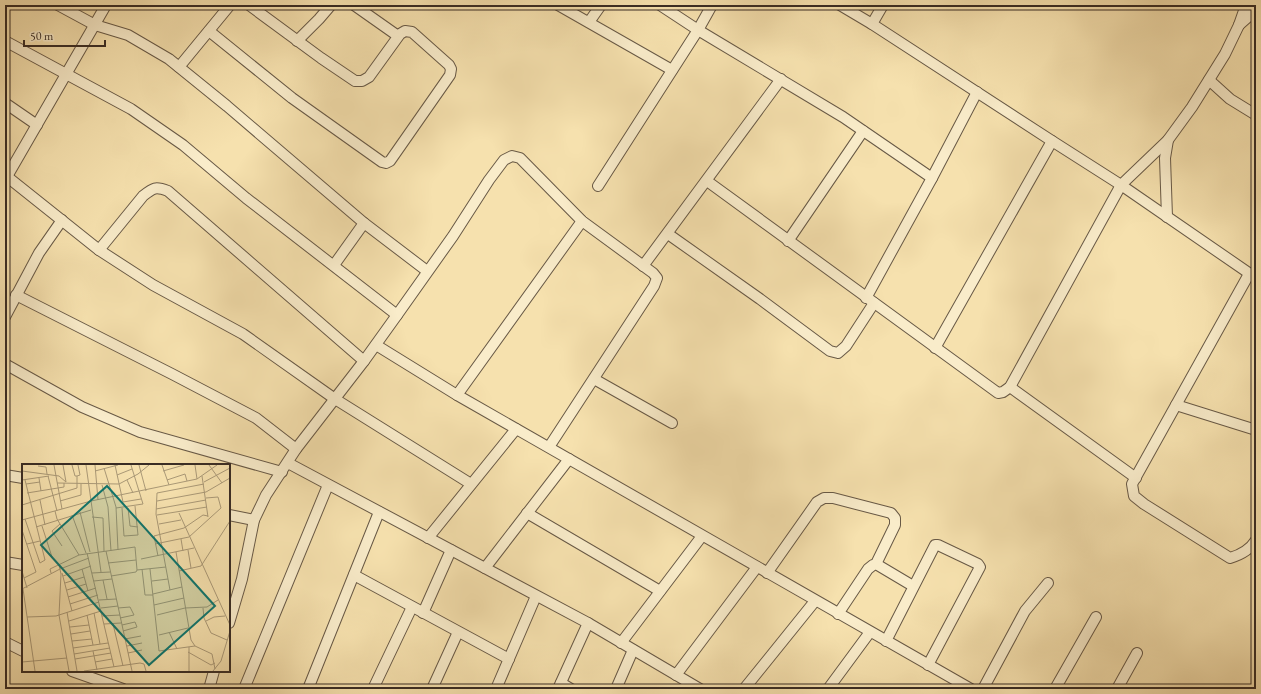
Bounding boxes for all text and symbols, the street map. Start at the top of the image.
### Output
scale bar [24,22,105,48]
text: 50 m [30,28,54,44]
inset map [22,464,230,672]

